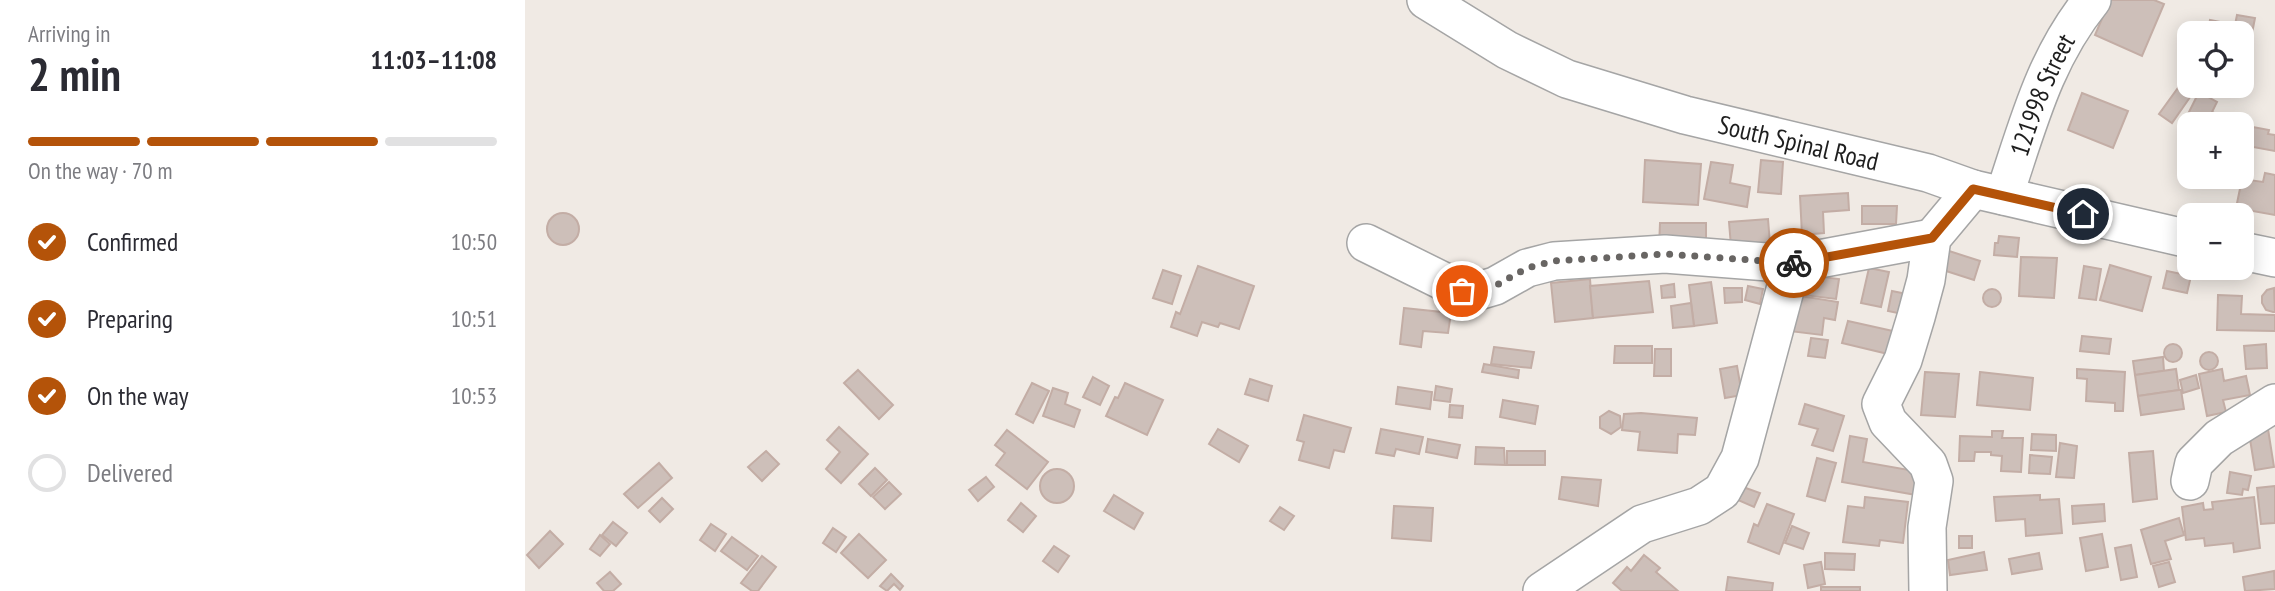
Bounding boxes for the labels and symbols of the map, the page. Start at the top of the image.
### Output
street label: 121998 Street [2002,27,2081,160]
street label: South Spinal Road [1715,107,1882,177]
pin [2053,184,2113,244]
courier [1759,228,1829,298]
pin [1432,261,1492,321]

